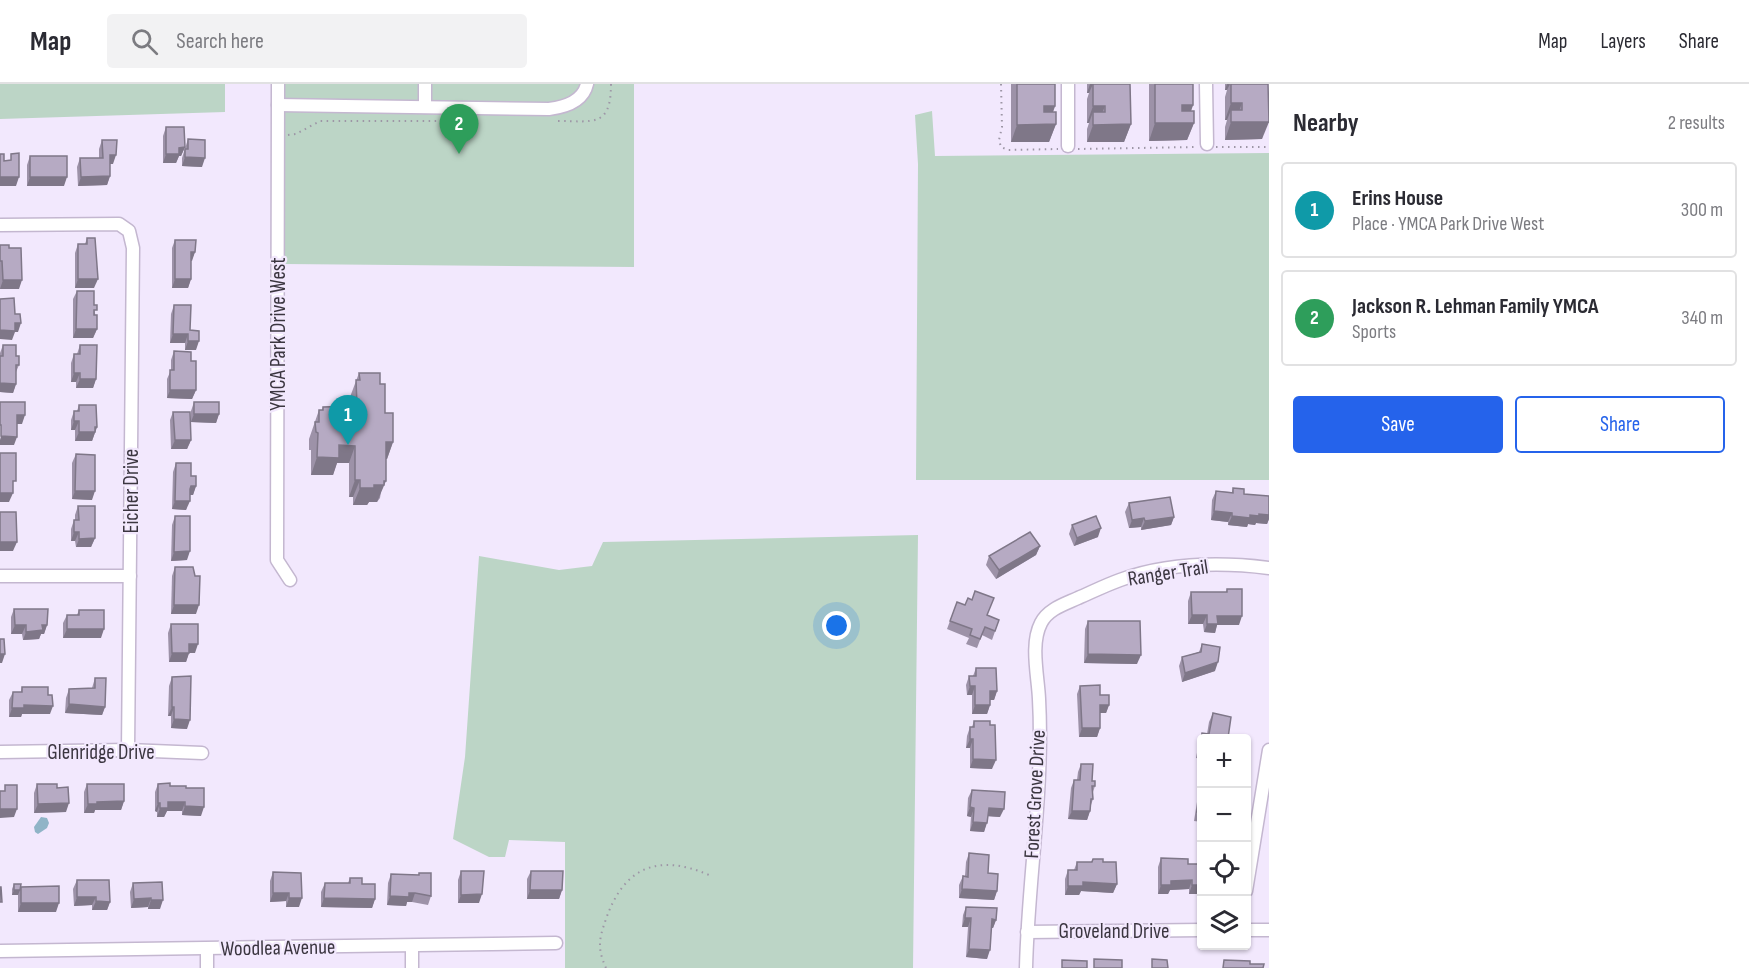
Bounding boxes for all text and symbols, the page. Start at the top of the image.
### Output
search box [107,14,527,68]
text: Map [30,25,71,58]
icon: search [128,25,161,58]
text: Search here [176,28,264,55]
text: Map [1538,29,1567,54]
text: Layers [1600,29,1646,54]
text: Share [1679,29,1719,54]
pin: 2 [440,104,478,154]
text: Nearby [1293,108,1359,139]
text: 2 results [1668,111,1725,135]
text: Erins House [1352,185,1443,212]
text: 1 [1311,198,1318,222]
text: 300 m [1681,198,1723,222]
text: Place · YMCA Park Drive West [1352,212,1544,236]
street label: YMCA Park Drive West [266,257,291,411]
text: Jackson R. Lehman Family YMCA [1352,293,1599,320]
text: 2 [1310,306,1319,330]
text: 340 m [1681,306,1723,330]
text: Sports [1352,320,1396,344]
pin: 1 [328,396,368,445]
button: Save [1293,396,1503,453]
button: Share [1515,396,1725,453]
street label: Eicher Drive [119,449,144,533]
street label: Ranger Trail [1126,554,1210,592]
your location [822,611,851,640]
street label: Forest Grove Drive [1019,729,1051,859]
map controls [1197,734,1251,950]
button: + [1197,734,1251,788]
street label: Glenridge Drive [47,740,155,765]
button: − [1197,788,1251,842]
button: locate [1197,842,1251,896]
button: layers [1197,896,1251,950]
street label: Groveland Drive [1059,919,1169,944]
street label: Woodlea Avenue [220,935,336,961]

